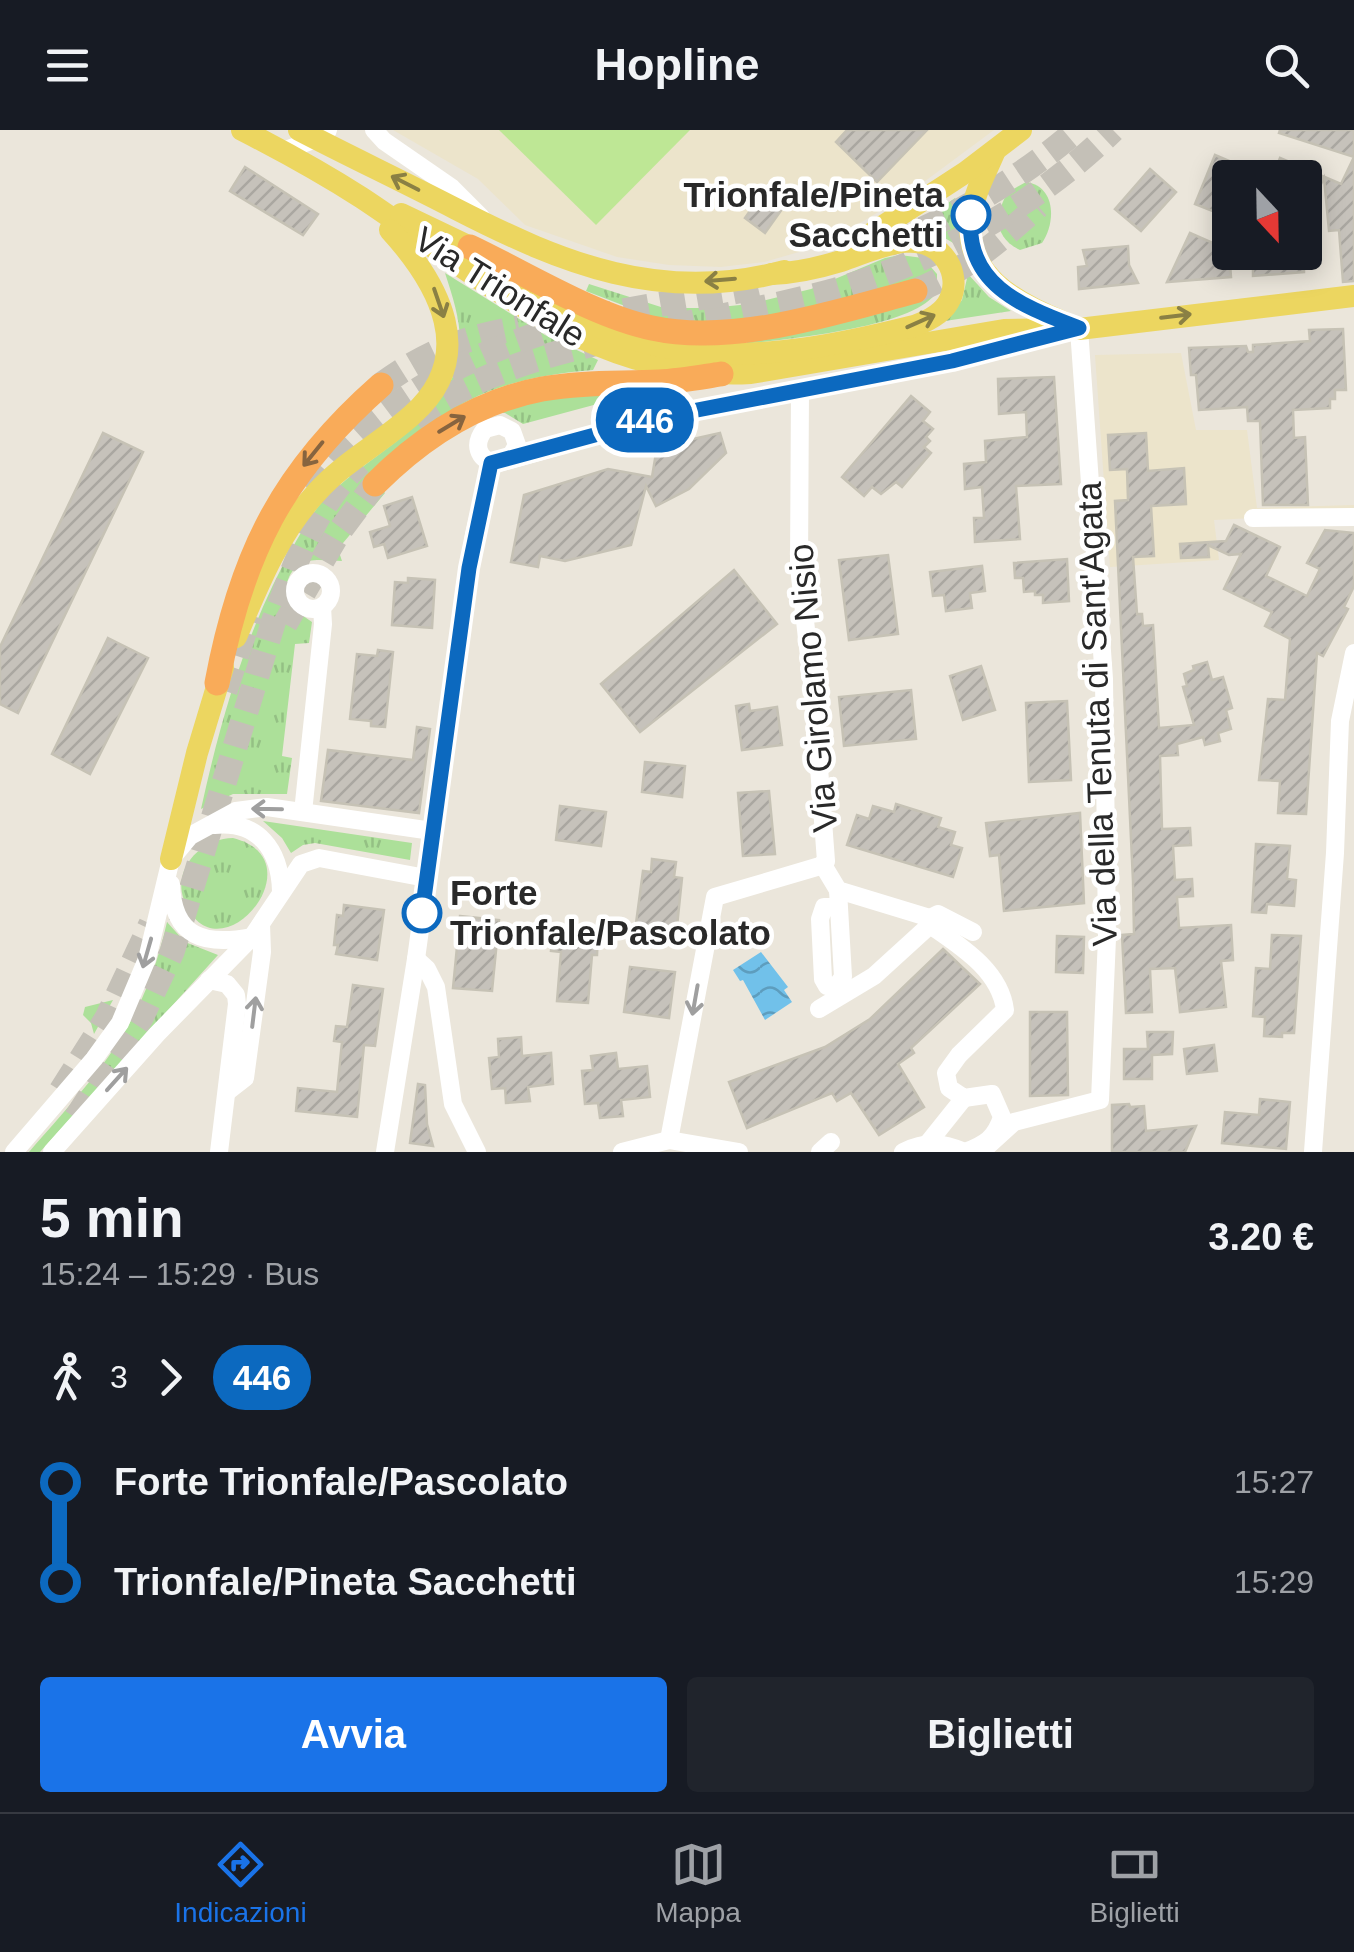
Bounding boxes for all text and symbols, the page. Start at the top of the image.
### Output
icon: menu [40,38,95,93]
icon: search [1259,38,1314,93]
text: Hopline [595,39,760,90]
north arrow [1212,160,1322,270]
map controls [1212,160,1322,270]
one-way arrow [391,173,421,192]
place label: Trionfale/Pineta Sacchetti [683,175,945,254]
marker: Trionfale/Pineta Sacchetti [952,196,990,234]
street label: Via Trionfale [408,219,593,354]
one-way arrow [704,271,737,290]
one-way arrow [431,287,449,318]
one-way arrow [1159,306,1191,324]
one-way arrow [905,311,936,329]
line badge: 446 [588,388,702,452]
text: 446 [616,401,674,440]
one-way arrow [437,414,466,434]
one-way arrow [302,441,324,467]
street label: Via della Tenuta di Sant'Agata [1069,481,1124,947]
street label: Via Girolamo Nisio [780,542,845,834]
one-way arrow [251,800,284,818]
place label: Forte Trionfale/Pascolato [450,873,771,952]
marker: Forte Trionfale/Pascolato [403,894,441,932]
one-way arrow [137,937,156,969]
one-way arrow [685,983,704,1016]
one-way arrow [246,997,264,1029]
one-way arrow [105,1067,128,1092]
text: 5 min [40,1187,184,1249]
text: 3.20 € [1208,1216,1314,1258]
text: 15:24 – 15:29 · Bus [40,1256,319,1292]
icon: walk [40,1350,95,1405]
icon: forward [143,1350,198,1405]
text: 446 [233,1358,291,1397]
text: 3 [110,1359,128,1395]
text: Forte Trionfale/Pascolato [114,1461,568,1503]
text: 15:27 [1234,1464,1314,1500]
text: Trionfale/Pineta Sacchetti [114,1561,576,1603]
text: 15:29 [1234,1564,1314,1600]
button: Avvia [40,1677,667,1792]
button: Biglietti [687,1677,1314,1792]
tab: Indicazioni [174,1837,307,1929]
tab: Mappa [655,1837,741,1929]
tab: Biglietti [1089,1837,1180,1929]

